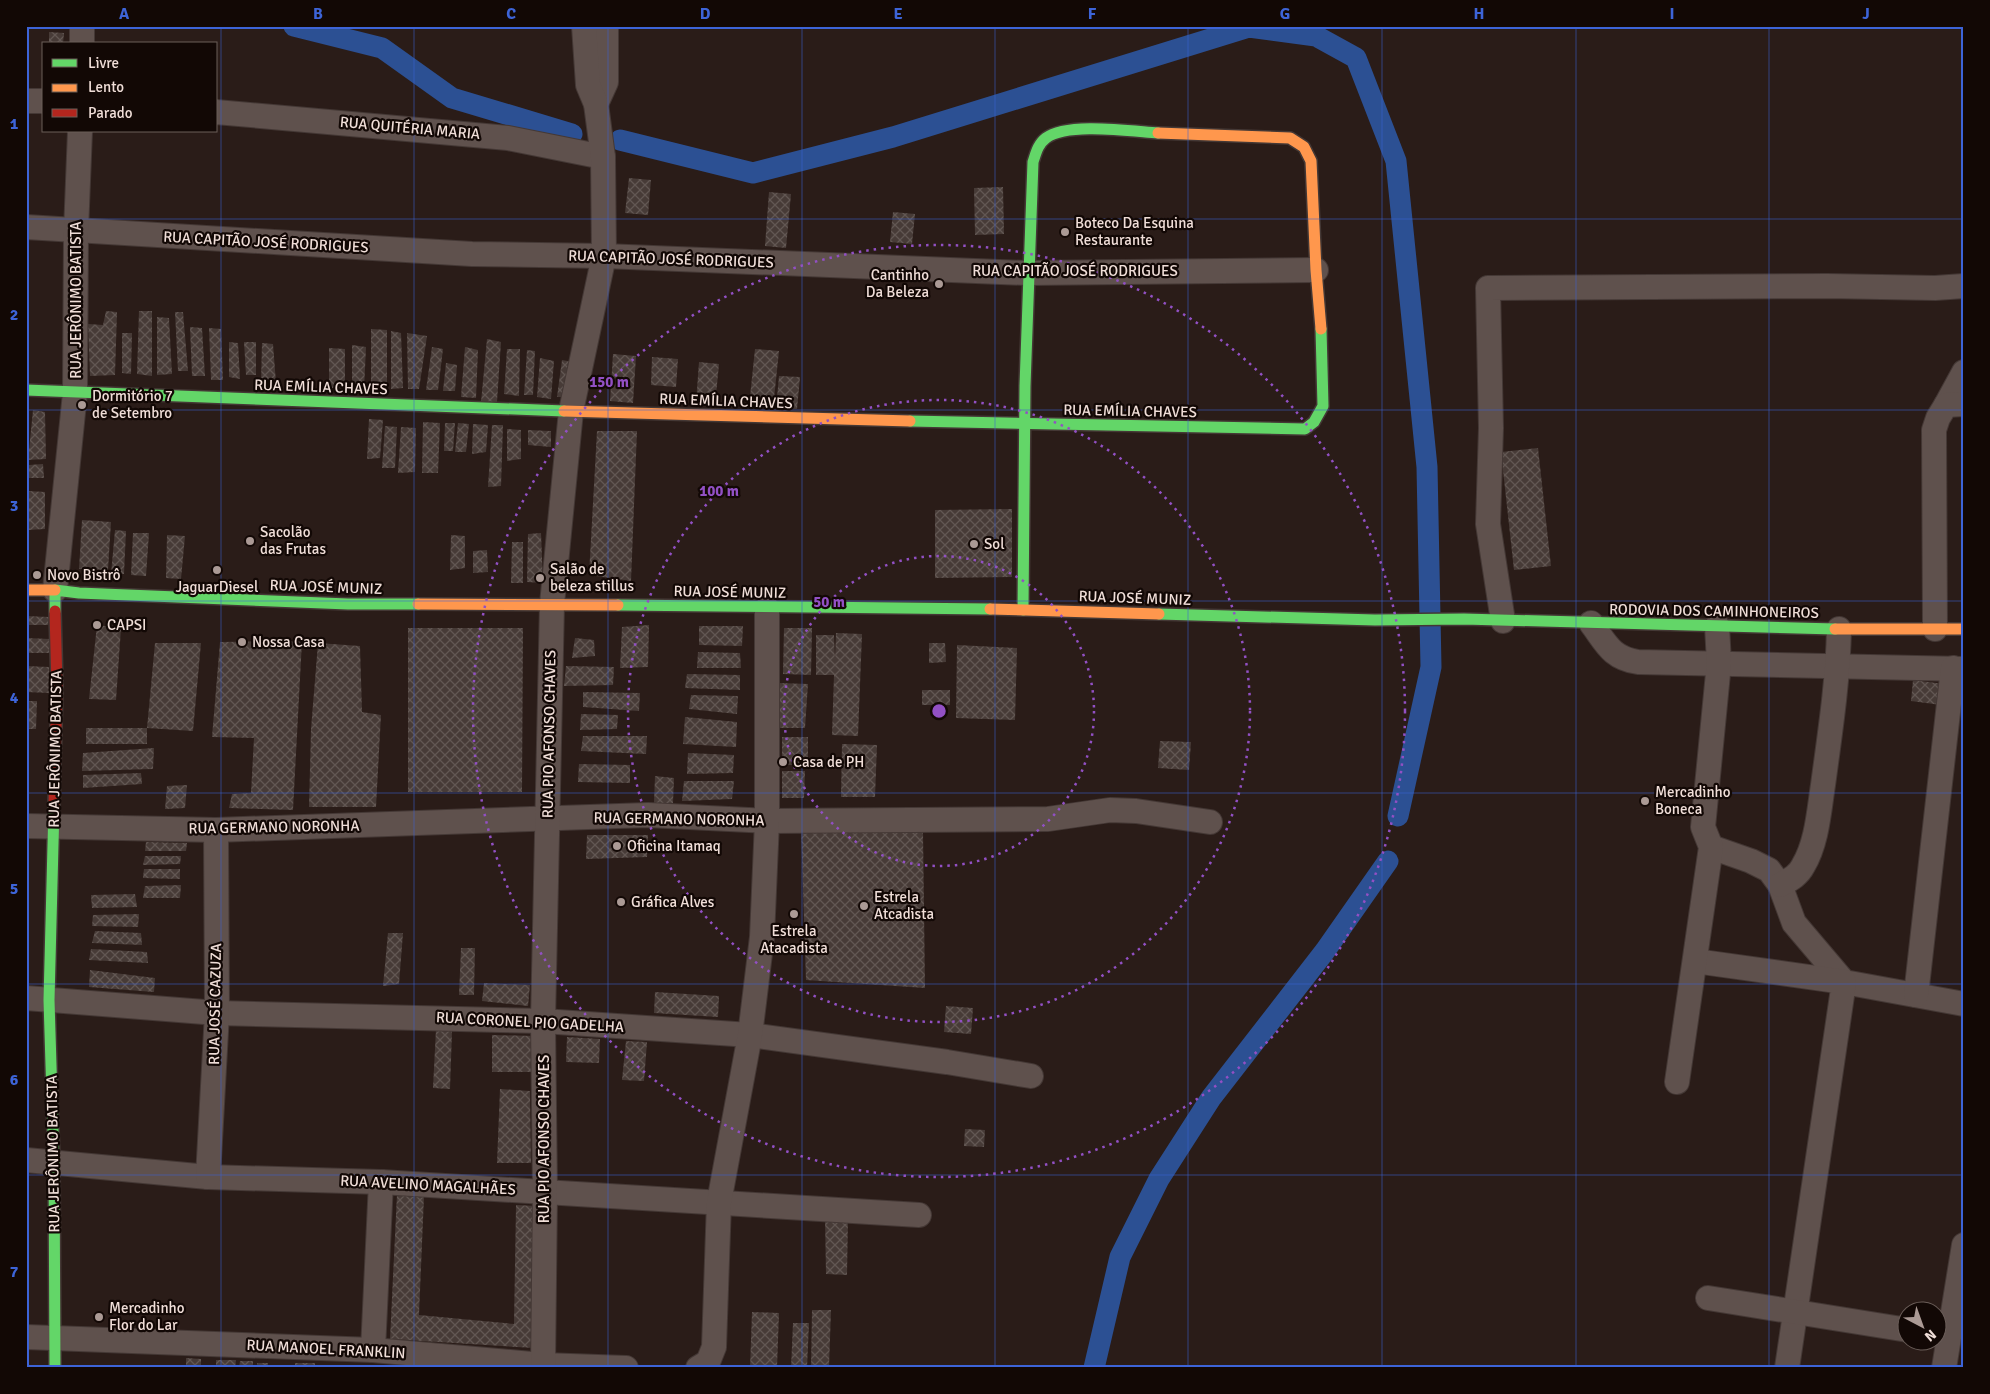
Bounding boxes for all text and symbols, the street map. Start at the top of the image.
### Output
text: A [119,4,130,24]
text: B [313,4,323,24]
text: C [506,4,516,24]
text: D [700,4,711,24]
text: E [893,4,903,24]
text: F [1088,4,1097,24]
text: G [1280,4,1290,24]
text: H [1474,4,1484,24]
text: I [1669,4,1675,24]
text: J [1862,4,1870,24]
legend [42,42,218,132]
text: Livre [88,54,119,72]
text: Lento [88,78,124,96]
text: Parado [88,104,133,122]
street label: RUA QUITÉRIA MARIA [339,112,481,143]
text: 1 [10,114,19,134]
place label: Boteco Da Esquina Restaurante [1075,214,1194,249]
street label: RUA JERÔNIMO BATISTA [66,221,85,379]
marker: Boteco Da Esquina Restaurante [1059,226,1071,238]
street label: RUA CAPITÃO JOSÉ RODRIGUES [163,227,369,256]
street label: RUA CAPITÃO JOSÉ RODRIGUES [568,245,774,272]
street label: RUA CAPITÃO JOSÉ RODRIGUES [972,261,1178,280]
place label: Cantinho Da Beleza [866,266,929,301]
marker: Cantinho Da Beleza [933,278,945,290]
text: 2 [10,305,18,325]
text: 150 m [589,373,629,391]
street label: RUA EMÍLIA CHAVES [254,375,388,398]
place label: Dormitório 7 de Setembro [92,387,173,422]
street label: RUA EMÍLIA CHAVES [659,389,793,412]
marker: Dormitório 7 de Setembro [76,399,88,411]
street label: RUA EMÍLIA CHAVES [1063,400,1197,421]
text: 100 m [699,482,739,500]
text: 3 [10,496,18,516]
place label: Sacolão das Frutas [260,523,326,558]
marker: Sacolão das Frutas [244,535,256,547]
place label: Sol [984,535,1005,553]
marker: Sol [968,538,980,550]
place label: Salão de beleza stillus [550,560,634,595]
marker: JaguarDiesel [211,564,223,576]
place label: Novo Bistrô [47,566,121,584]
marker: Novo Bistrô [31,569,43,581]
marker: Salão de beleza stillus [534,572,546,584]
street label: RUA JOSÉ MUNIZ [269,575,383,598]
place label: JaguarDiesel [176,578,258,596]
street label: RUA JOSÉ MUNIZ [673,581,787,602]
street label: RUA JOSÉ MUNIZ [1078,586,1192,609]
text: 50 m [813,593,845,611]
street label: RODOVIA DOS CAMINHONEIROS [1609,600,1819,622]
place label: CAPSI [107,616,146,634]
marker: CAPSI [91,619,103,631]
place label: Nossa Casa [252,633,325,651]
marker: Nossa Casa [236,636,248,648]
street label: RUA PIO AFONSO CHAVES [539,650,559,818]
street label: RUA JERÔNIMO BATISTA [44,670,65,828]
text: 4 [10,688,19,708]
centre of rings [930,702,948,720]
place label: Casa de PH [793,753,864,771]
marker: Casa de PH [777,756,789,768]
place label: Mercadinho Boneca [1655,783,1731,818]
marker: Mercadinho Boneca [1639,795,1651,807]
street label: RUA GERMANO NORONHA [593,809,765,829]
street label: RUA GERMANO NORONHA [188,817,360,837]
place label: Oficina Itamaq [627,837,721,855]
marker: Oficina Itamaq [611,840,623,852]
text: 5 [10,879,18,899]
place label: Estrela Atcadista [874,888,934,923]
place label: Gráfica Alves [631,893,715,911]
marker: Gráfica Alves [615,896,627,908]
marker: Estrela Atcadista [858,900,870,912]
marker: Estrela Atacadista [788,908,800,920]
place label: Estrela Atacadista [760,922,828,957]
street label: RUA JOSÉ CAZUZA [204,943,225,1065]
street label: RUA CORONEL PIO GADELHA [436,1008,624,1036]
street label: RUA PIO AFONSO CHAVES [535,1055,553,1223]
text: 6 [10,1070,19,1090]
street label: RUA JERÔNIMO BATISTA [42,1075,63,1233]
street label: RUA AVELINO MAGALHÃES [340,1170,516,1199]
text: 7 [10,1262,19,1282]
place label: Mercadinho Flor do Lar [109,1299,185,1334]
north arrow [1898,1302,1948,1352]
marker: Mercadinho Flor do Lar [93,1311,105,1323]
text: N [1921,1326,1939,1345]
street label: RUA MANOEL FRANKLIN [246,1336,406,1362]

